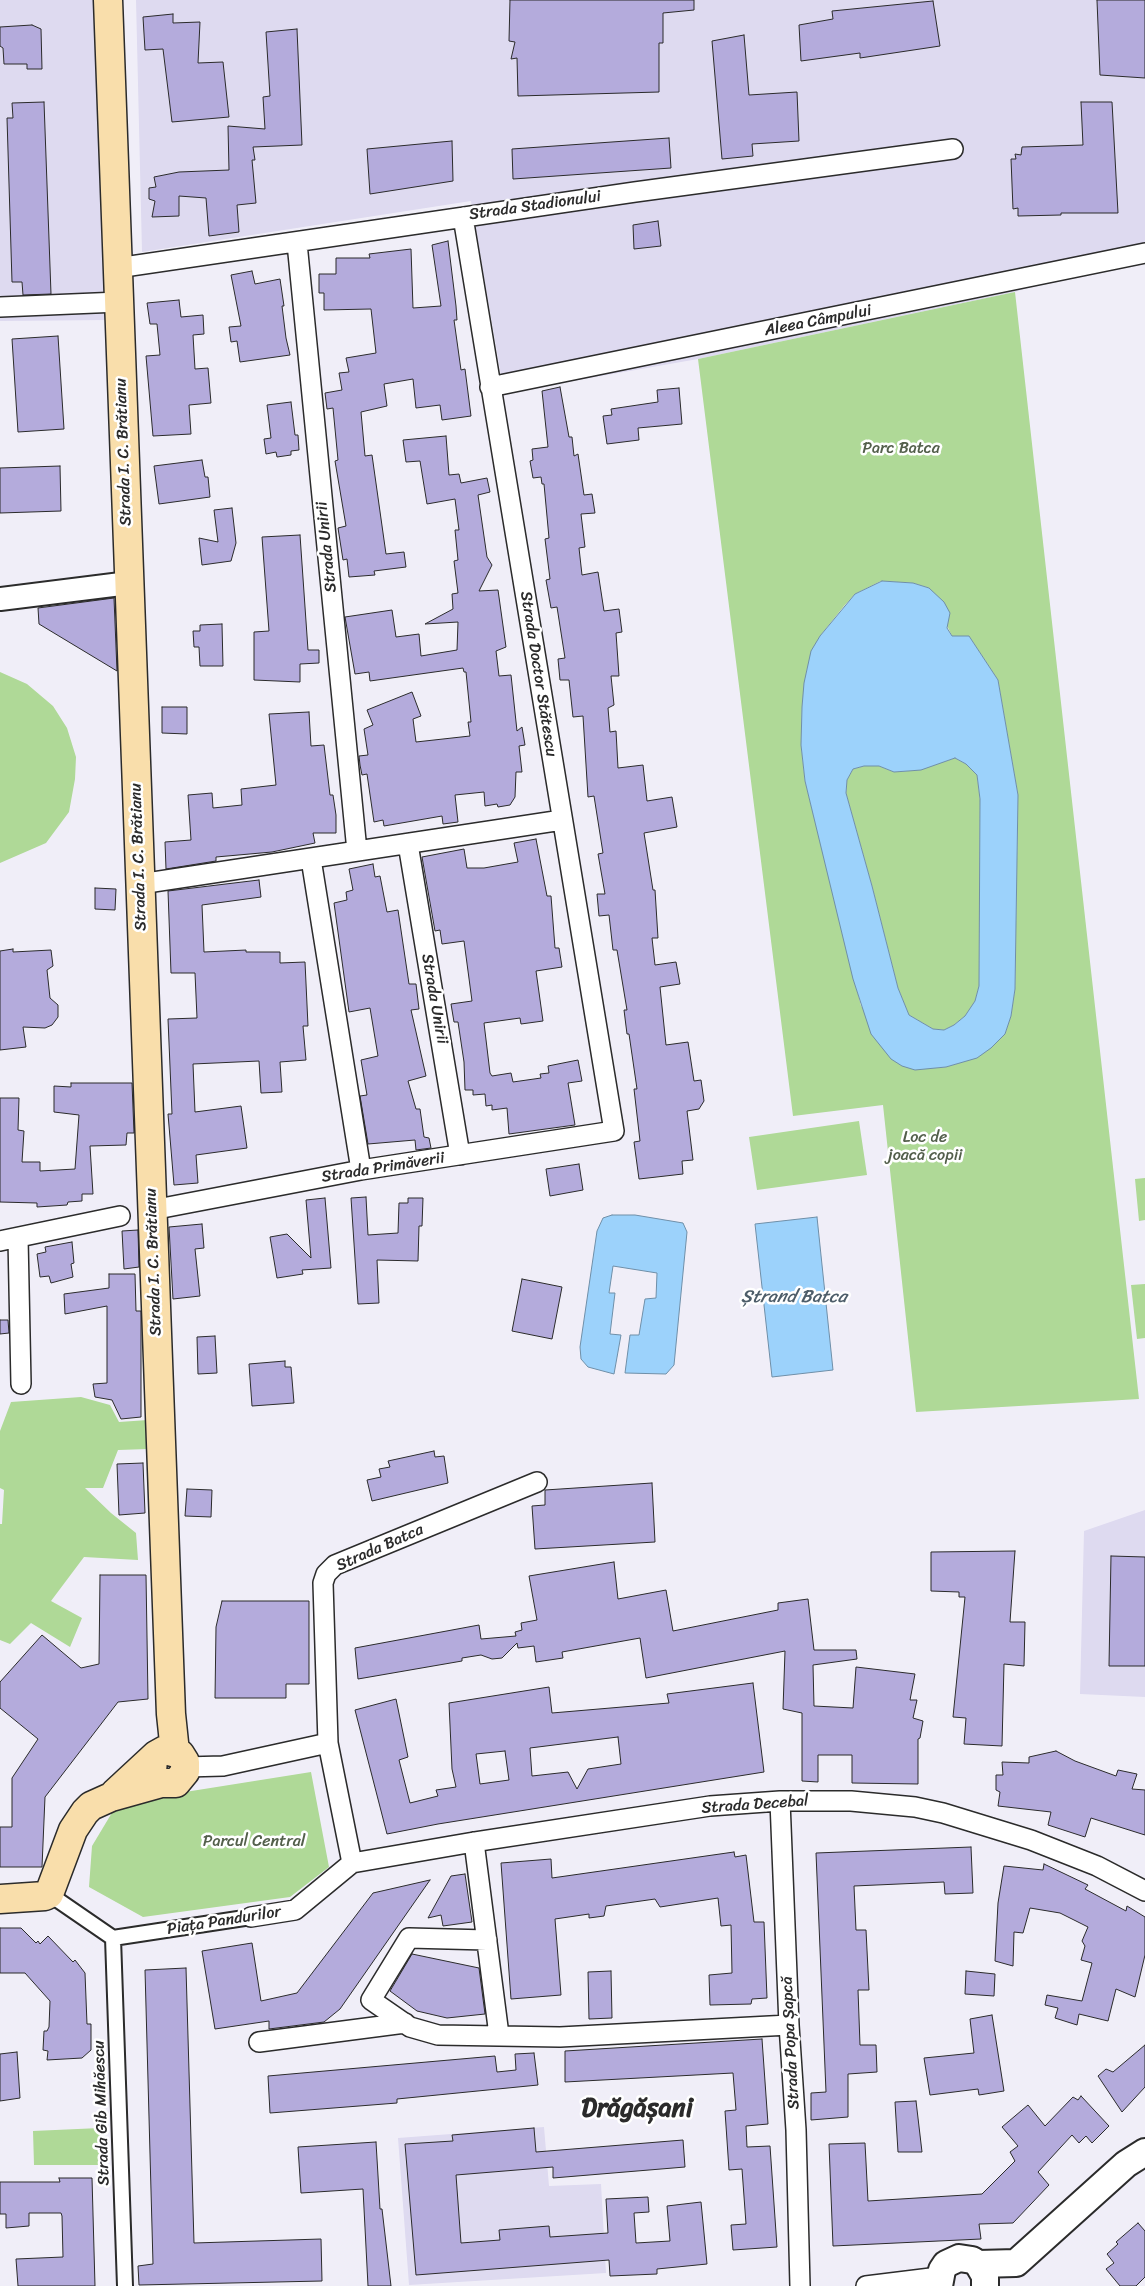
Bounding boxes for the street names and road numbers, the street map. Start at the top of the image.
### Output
street label: Strada Stadionului [468,187,602,225]
street label: Aleea Câmpului [763,301,873,341]
street label: Strada I. C. Brătianu [112,378,136,526]
street label: Strada Unirii [313,501,341,593]
street label: Strada Doctor Stătescu [515,590,561,758]
street label: Strada I. C. Brătianu [127,783,151,931]
street label: Strada Unirii [417,952,451,1046]
street label: Strada Primăverii [320,1149,446,1187]
street label: Strada I. C. Brătianu [142,1188,166,1336]
street label: Strada Batca [333,1520,427,1576]
street label: Strada Decebal [701,1792,809,1818]
street label: Piața Pandurilor [166,1903,282,1939]
street label: Strada Popa Șapcă [778,1976,804,2110]
street label: Strada Gib Mihăescu [90,2040,114,2186]

